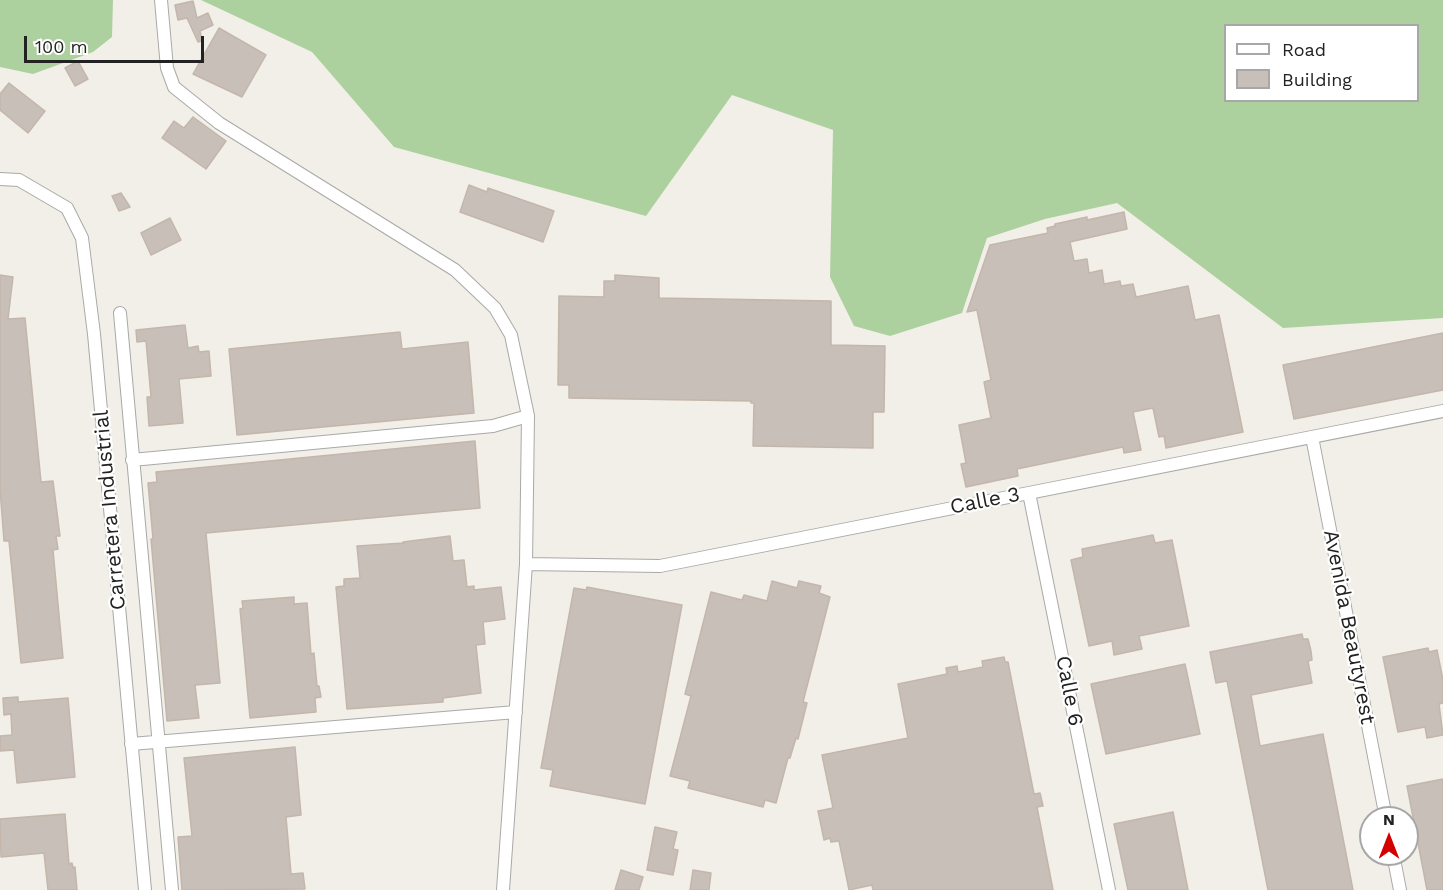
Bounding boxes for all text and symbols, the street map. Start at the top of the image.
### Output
scale bar [27,24,207,62]
legend [1224,24,1419,102]
text: 100 m [35,36,88,57]
text: Road [1282,39,1326,60]
text: Building [1282,69,1352,90]
street label: Carretera Industrial [89,409,131,611]
street label: Calle 3 [948,482,1022,520]
street label: Avenida Beautyrest [1318,528,1380,726]
street label: Calle 6 [1050,654,1088,728]
north arrow [1359,806,1419,866]
text: N [1383,810,1395,829]

